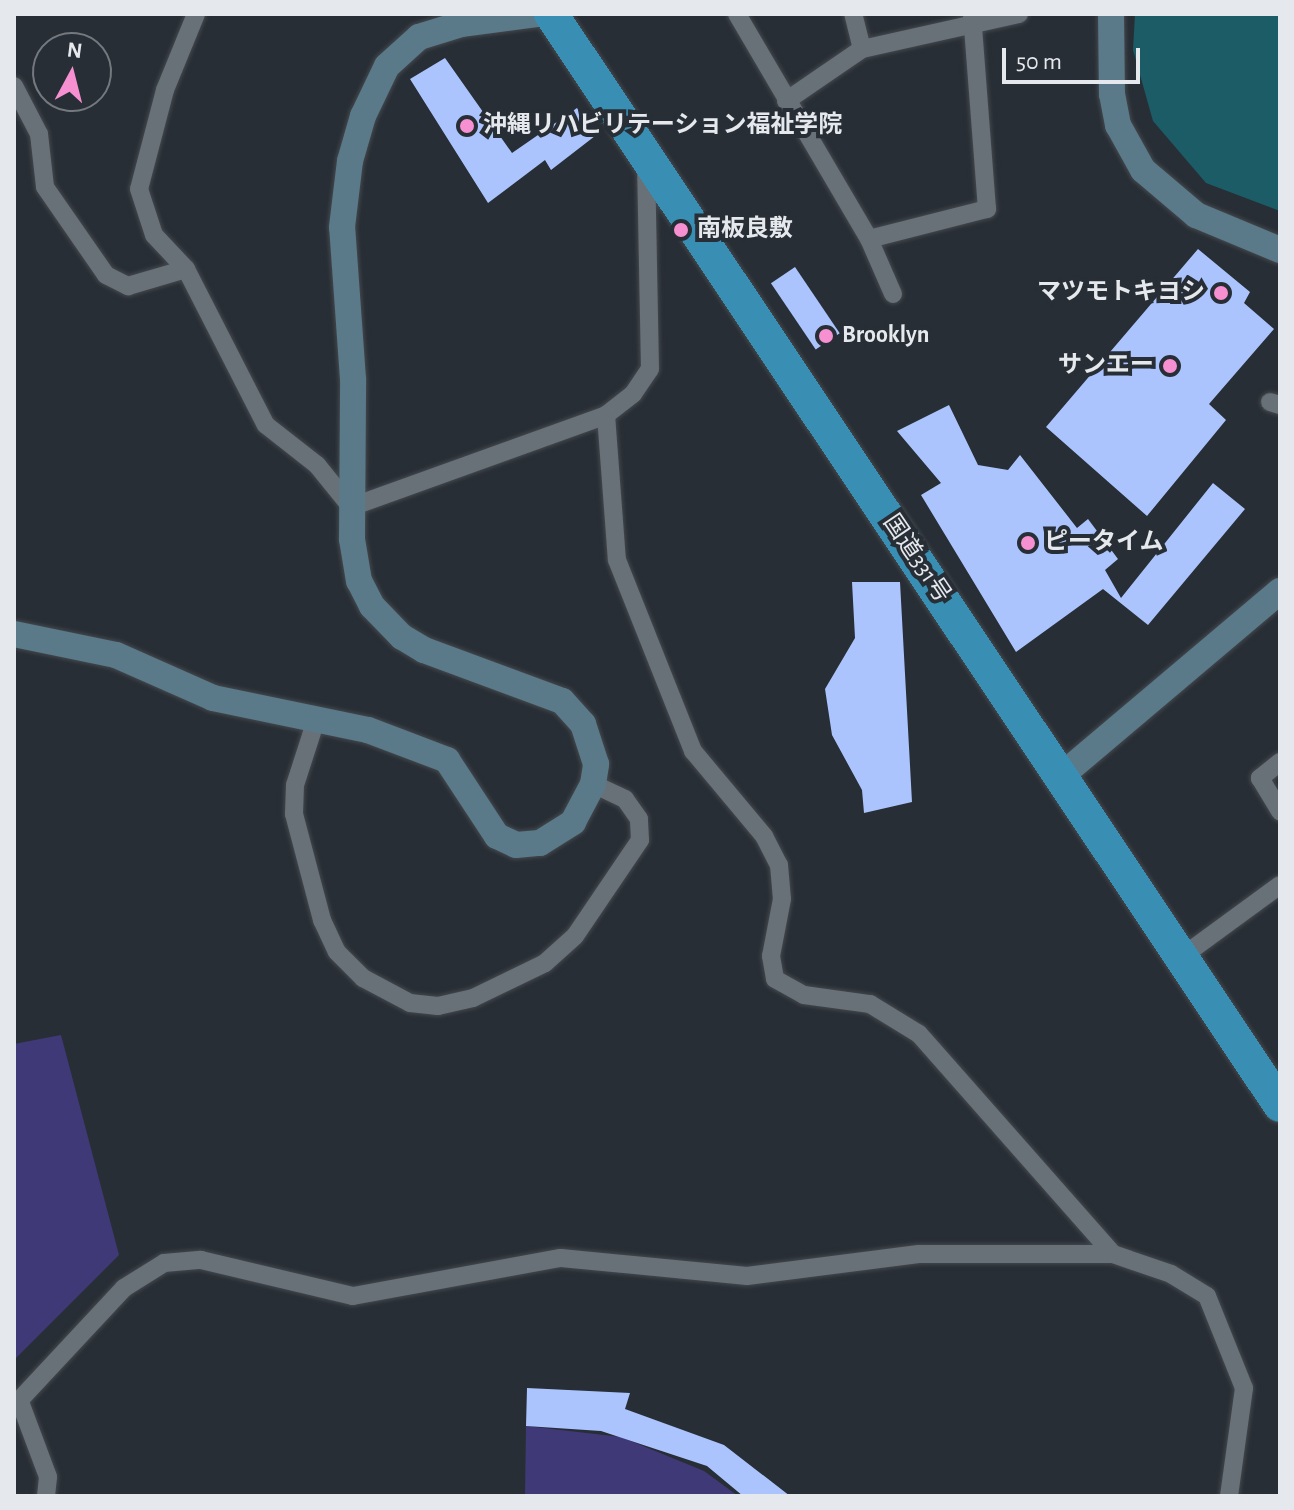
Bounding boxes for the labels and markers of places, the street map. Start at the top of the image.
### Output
place label: 沖縄リハビリテーション福祉学院 [483,112,843,140]
marker: 沖縄リハビリテーション福祉学院 [458,117,476,135]
place label: 南板良敷 [697,216,793,244]
marker: 南板良敷 [672,221,690,239]
place label: マツモトキヨシ [1037,279,1205,307]
marker: マツモトキヨシ [1212,284,1230,302]
place label: Brooklyn [842,322,929,350]
marker: Brooklyn [817,327,835,345]
place label: サンエー [1058,352,1154,380]
marker: サンエー [1161,357,1179,375]
place label: ピータイム [1044,529,1164,557]
marker: ピータイム [1019,534,1037,552]

